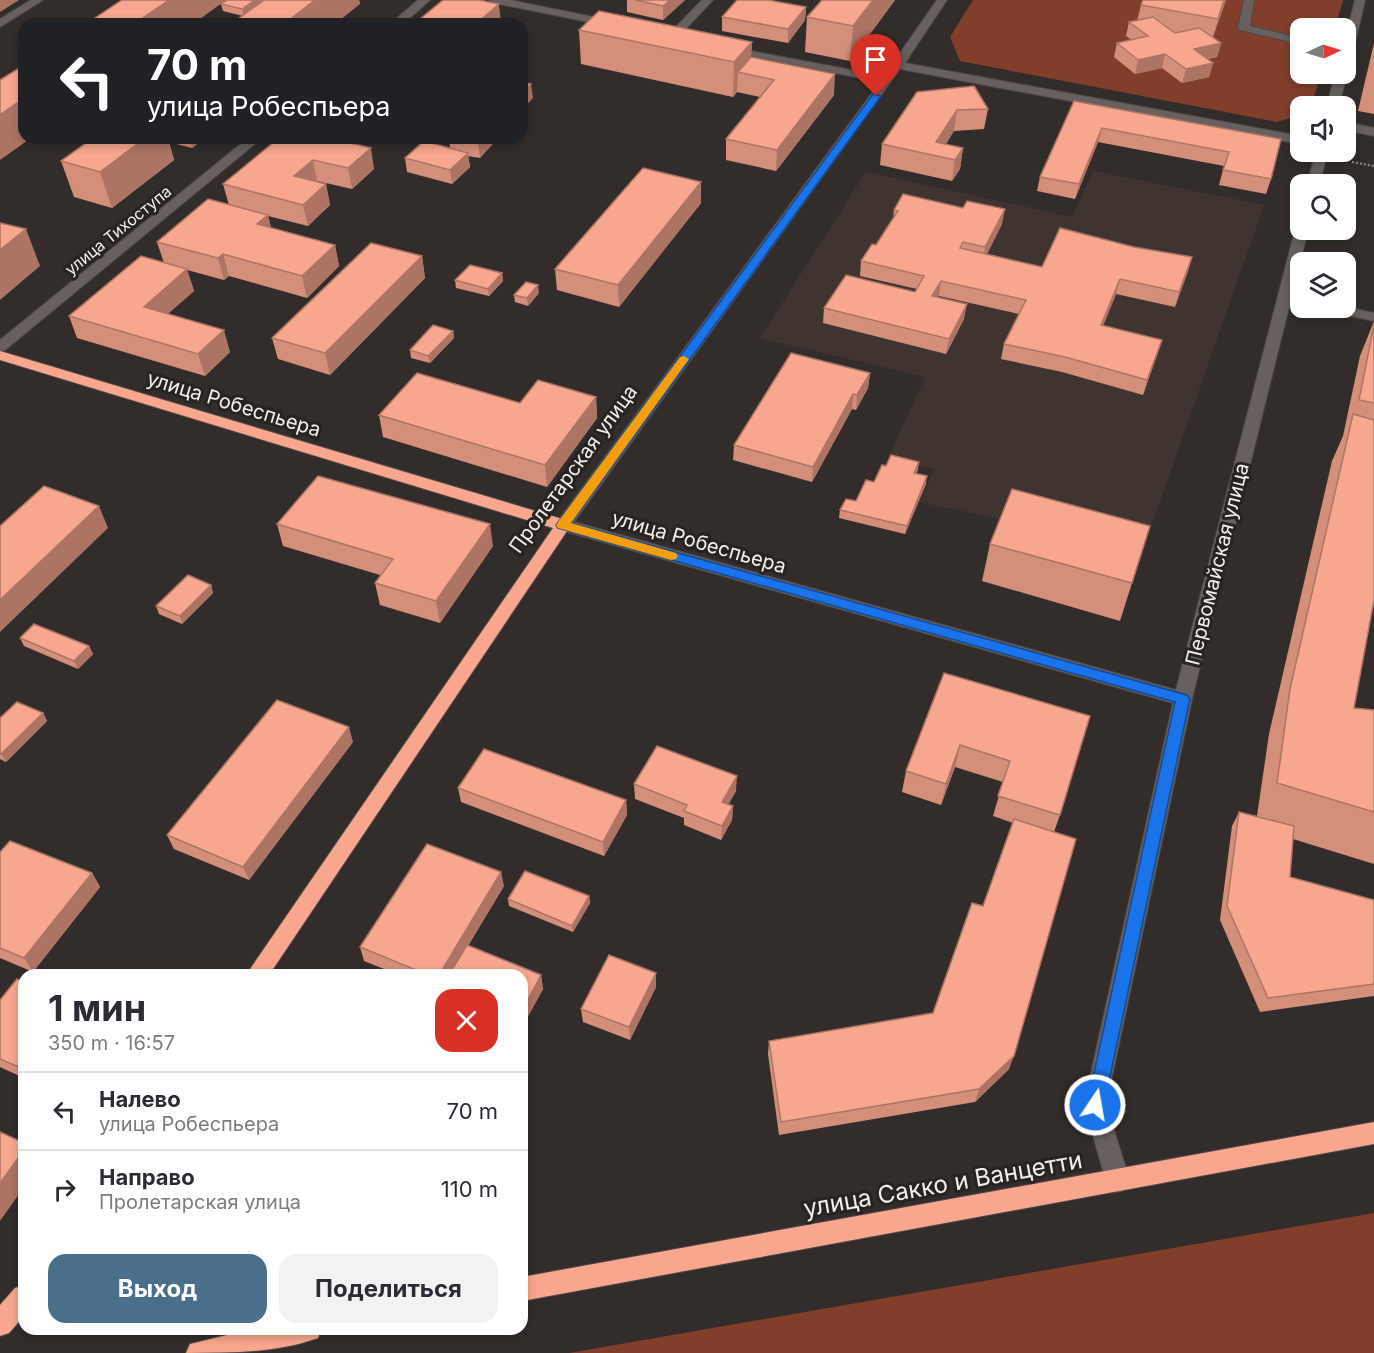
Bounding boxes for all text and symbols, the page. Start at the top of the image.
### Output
north arrow [1290,18,1356,84]
map controls [1290,18,1356,318]
pin [850,34,901,96]
text: 70 m [147,39,247,90]
icon: left [48,42,126,120]
icon: arrive [859,43,892,76]
text: улица Робеспьера [147,90,390,123]
button: sound [1290,96,1356,162]
button: search [1290,174,1356,240]
street label: улица Тихоступа [61,181,175,279]
button: layers [1290,252,1356,318]
street label: улица Робеспьера [144,366,324,442]
street label: Пролетарская улица [504,380,642,558]
street label: Первомайская улица [1180,460,1254,668]
street label: улица Робеспьера [609,506,789,578]
text: 1 мин [48,986,146,1030]
button: close [435,989,498,1052]
text: 350 m · 16:57 [48,1031,175,1055]
position arrow [1063,1073,1127,1137]
text: Налево [99,1086,181,1112]
icon: left [48,1095,81,1128]
text: 70 m [447,1098,498,1124]
text: улица Робеспьера [99,1112,279,1136]
street label: улица Сакко и Ванцетти [801,1145,1085,1223]
text: Направо [99,1164,195,1190]
icon: right [48,1173,81,1206]
text: 110 m [441,1176,498,1202]
text: Пролетарская улица [99,1190,301,1214]
button: Выход [48,1254,267,1323]
button: Поделиться [279,1254,498,1323]

